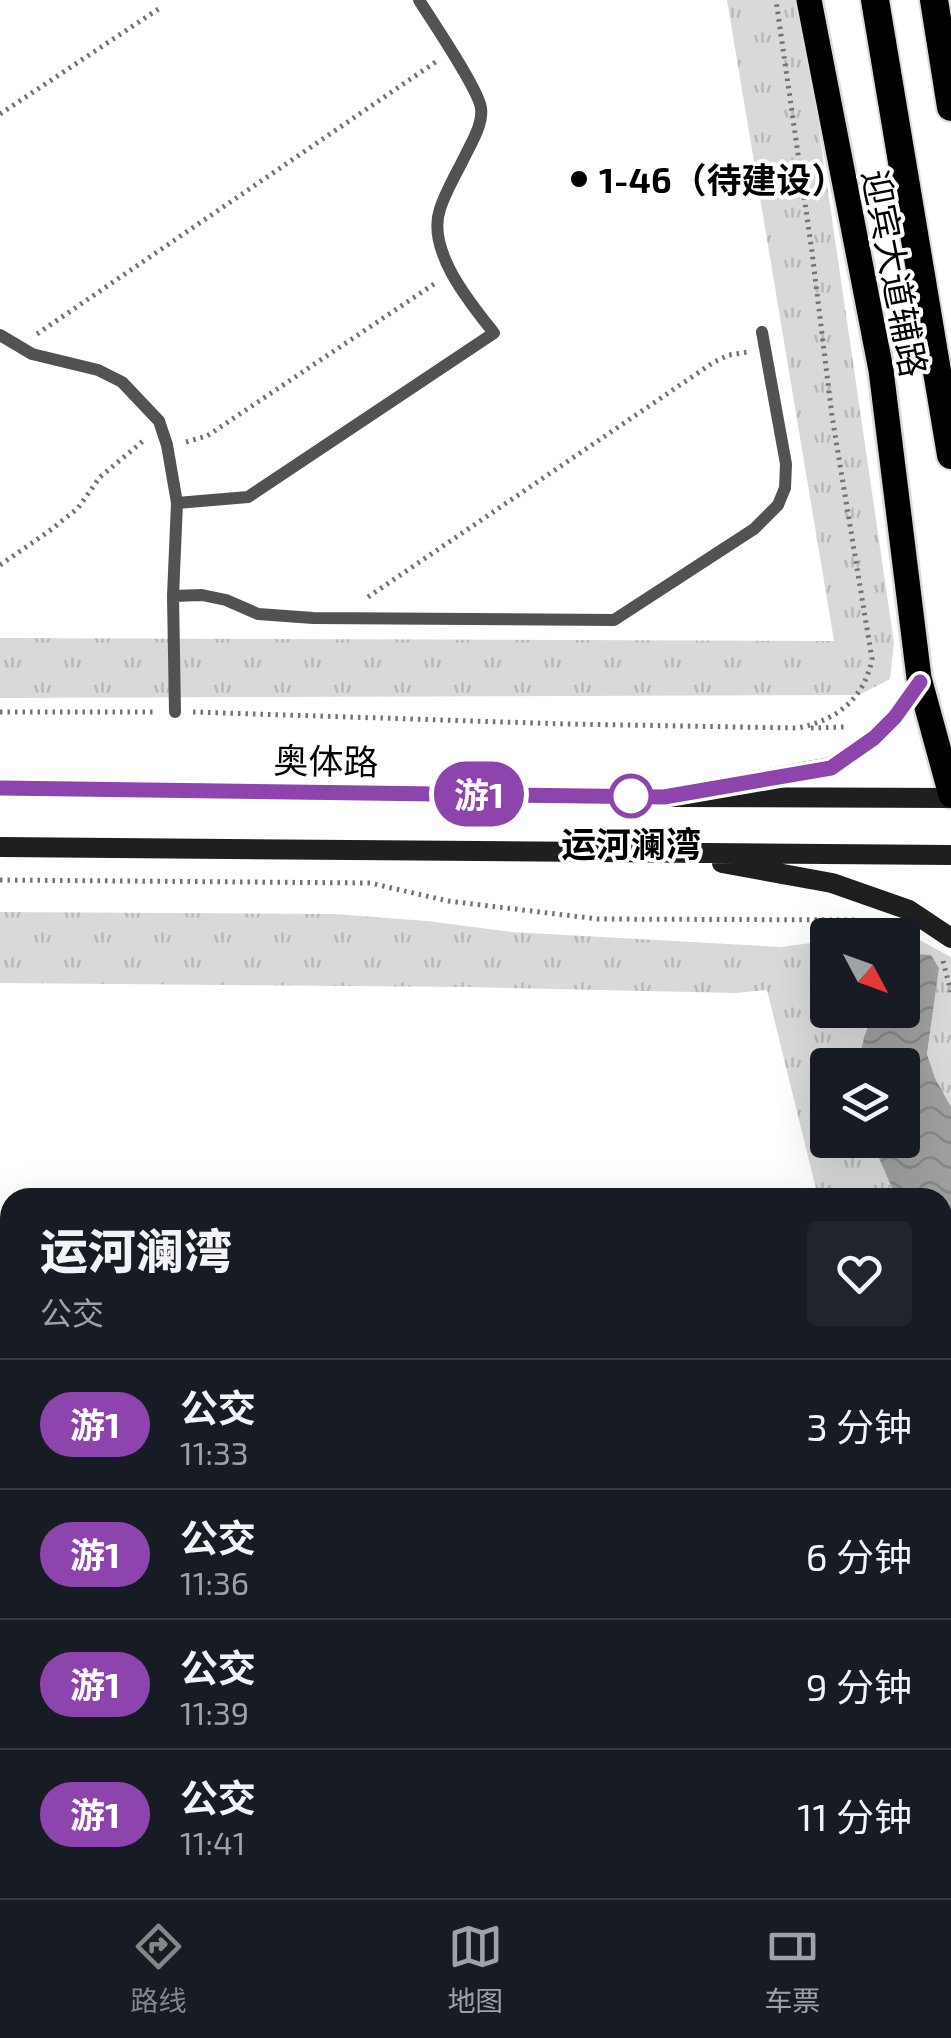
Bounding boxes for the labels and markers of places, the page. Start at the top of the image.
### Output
place label: 1-46（待建设） [599,158,847,200]
marker: 1-46（待建设） [568,168,590,190]
marker: 运河澜湾 [610,775,652,817]
place label: 运河澜湾 [561,822,701,864]

